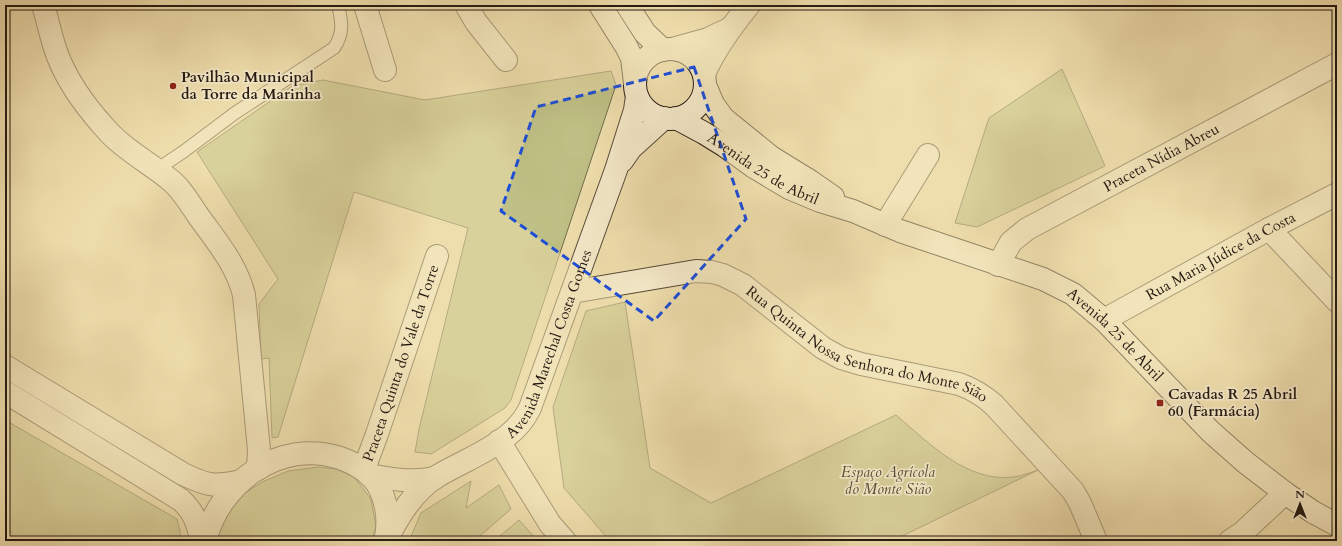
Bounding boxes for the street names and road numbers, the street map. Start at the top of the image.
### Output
street label: Praceta Nídia Abreu [1100,119,1223,197]
street label: Avenida 25 de Abril [704,128,822,209]
street label: Rua Maria Júdice da Costa [1142,207,1299,305]
street label: Avenida Marechal Costa Gomes [501,247,596,443]
street label: Praceta Quinta do Vale da Torre [358,262,443,464]
street label: Rua Quinta Nossa Senhora do Monte Sião [742,281,992,407]
street label: Avenida 25 de Abril [1063,283,1168,386]

